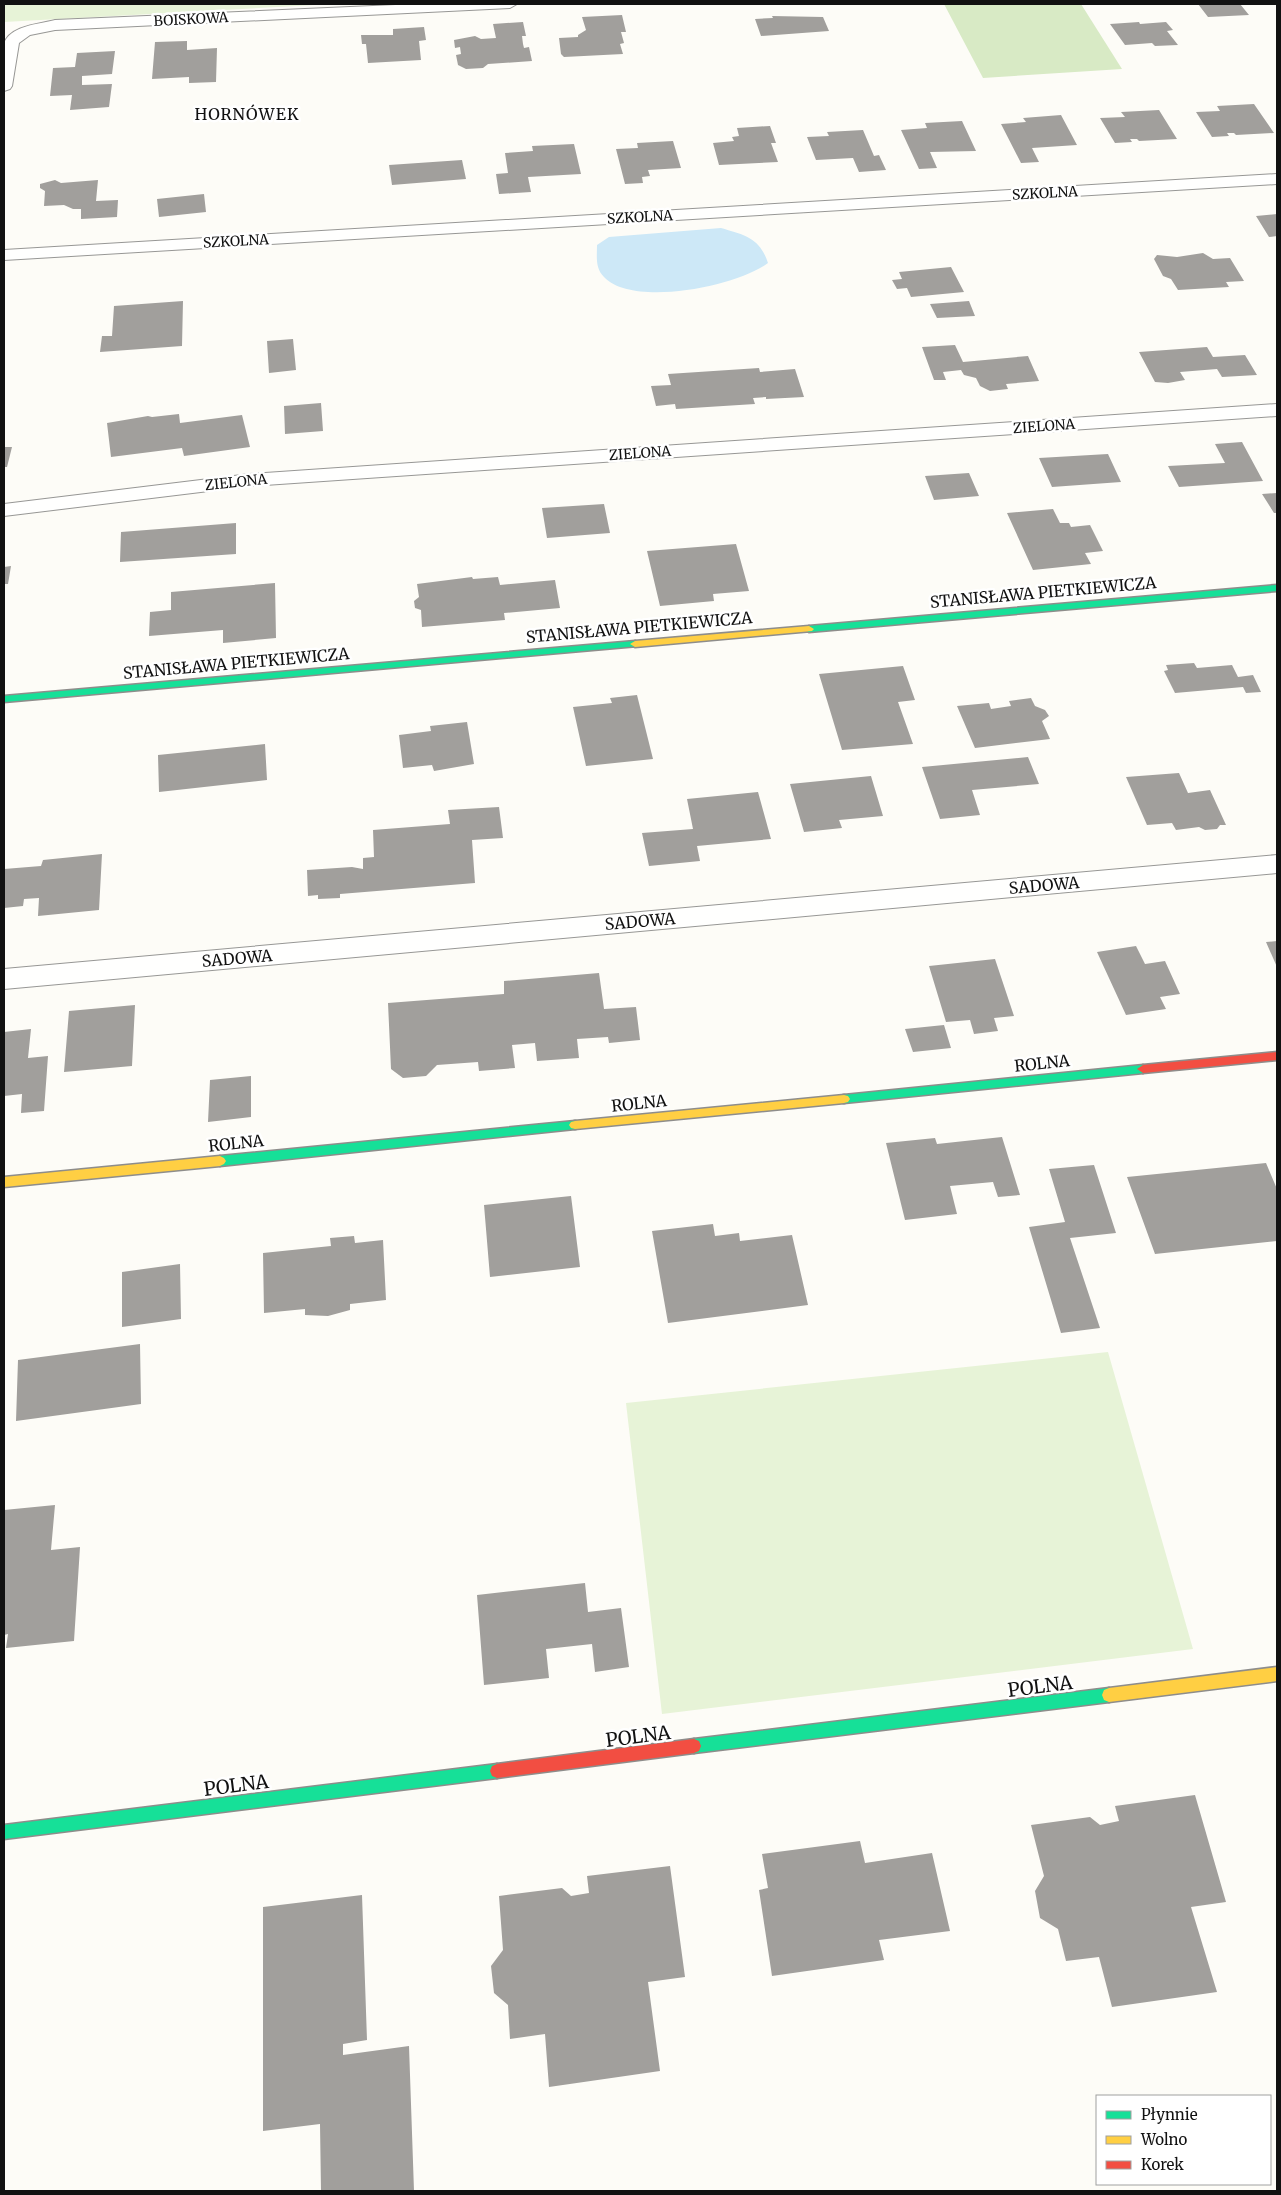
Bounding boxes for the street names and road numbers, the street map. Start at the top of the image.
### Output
street label: BOISKOWA [153,8,229,30]
street label: SZKOLNA [1012,182,1078,204]
street label: SZKOLNA [607,206,673,228]
street label: SZKOLNA [203,230,269,252]
street label: ZIELONA [1012,415,1076,437]
street label: ZIELONA [608,442,672,464]
street label: ZIELONA [204,470,268,494]
street label: STANISŁAWA PIETKIEWICZA [929,572,1158,612]
street label: STANISŁAWA PIETKIEWICZA [525,607,754,647]
street label: STANISŁAWA PIETKIEWICZA [122,643,351,683]
street label: SADOWA [1008,872,1081,898]
street label: SADOWA [604,908,677,934]
street label: SADOWA [201,945,274,971]
street label: ROLNA [1013,1050,1071,1076]
street label: ROLNA [610,1090,668,1116]
street label: ROLNA [207,1130,265,1156]
street label: POLNA [1006,1670,1075,1702]
street label: POLNA [604,1720,673,1752]
street label: POLNA [202,1769,271,1801]

